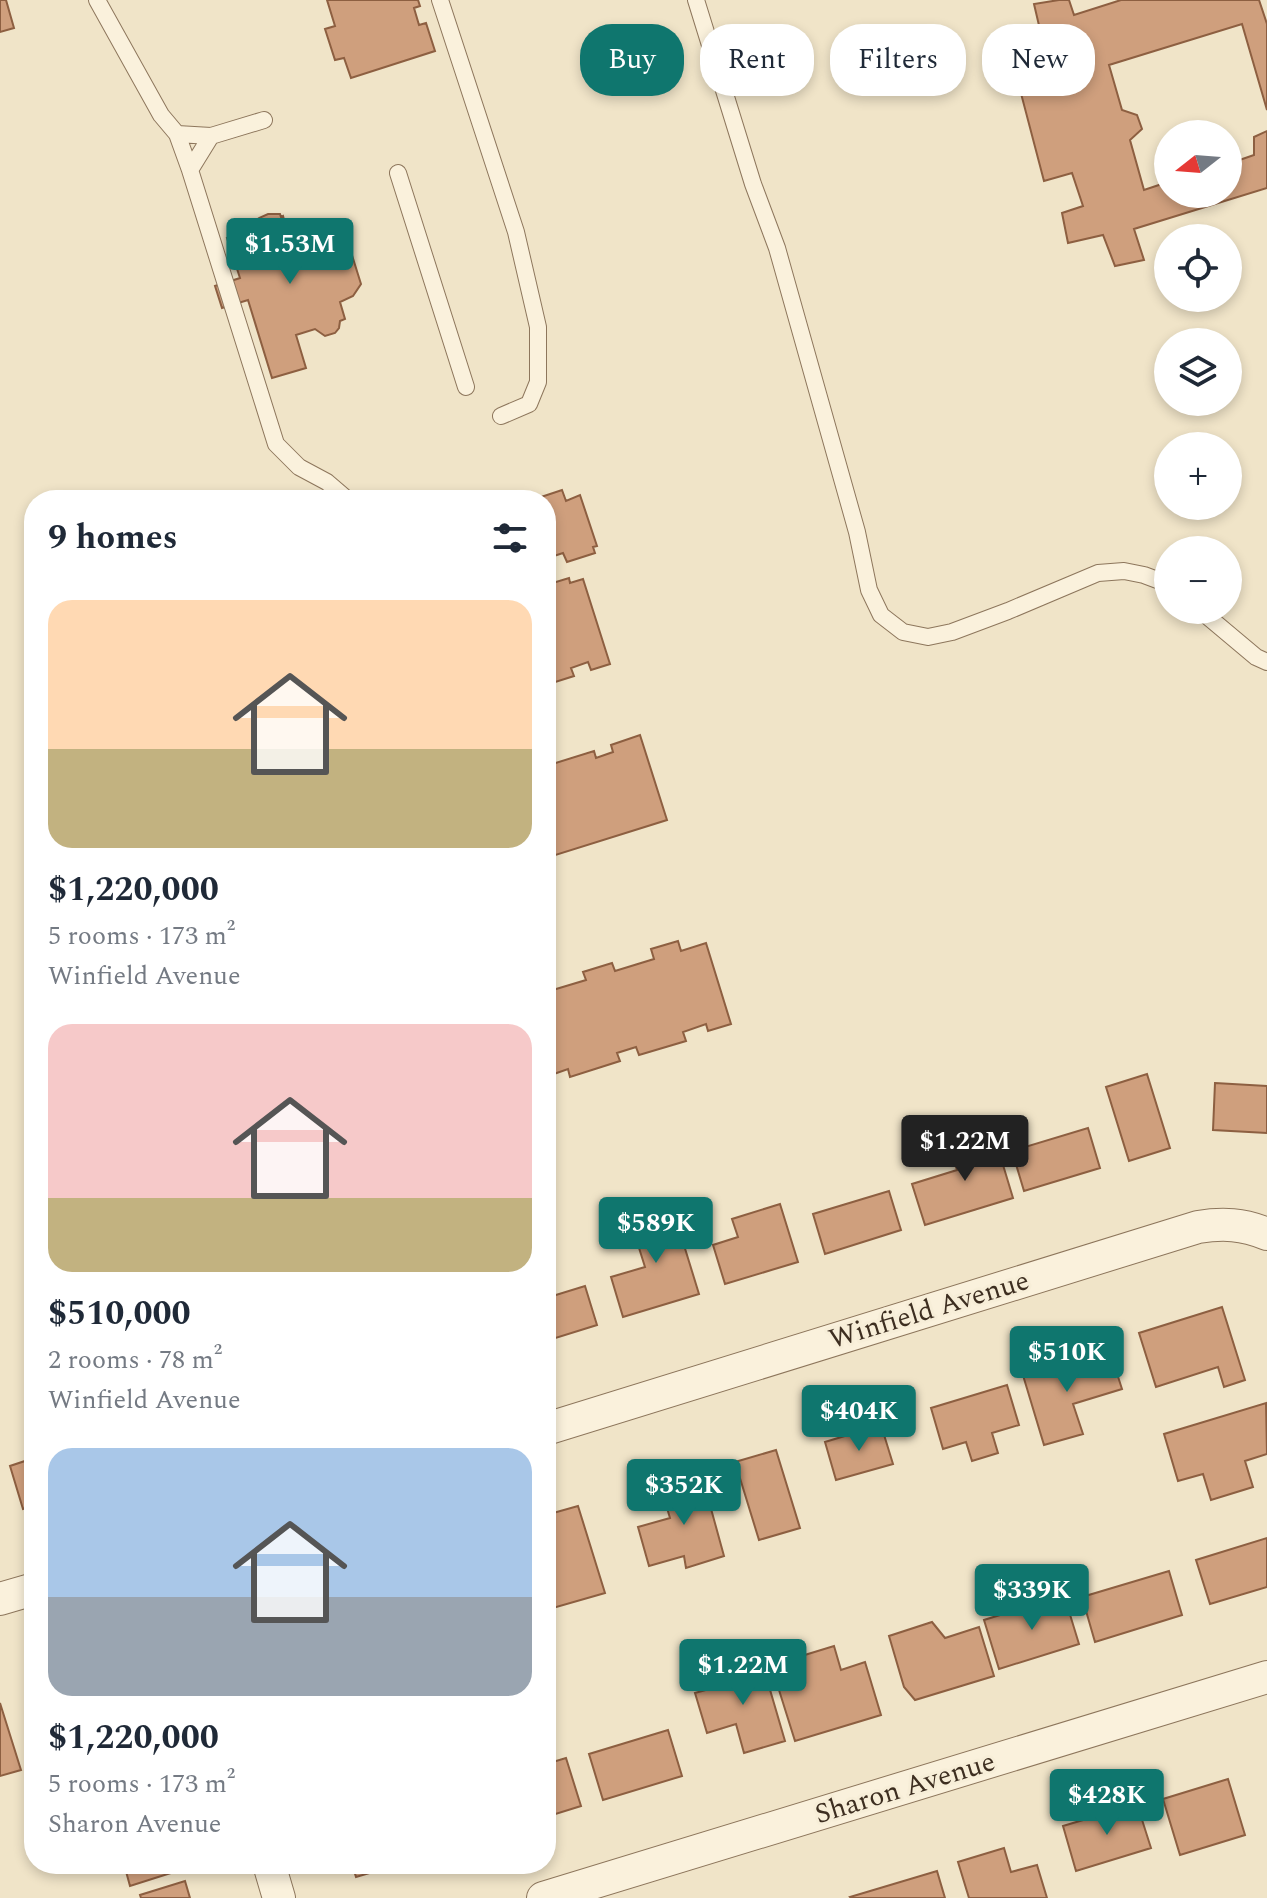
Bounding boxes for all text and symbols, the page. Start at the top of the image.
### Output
chip: Buy [580,24,684,96]
chip: Rent [700,24,814,96]
chip: Filters [830,24,966,96]
chip: New [982,24,1095,96]
north arrow [1154,120,1242,208]
map controls [1154,120,1242,624]
pin: $1.53M [225,218,355,286]
text: $1.53M [244,224,336,264]
button: locate [1154,224,1242,312]
button: layers [1154,328,1242,416]
button: + [1154,432,1242,520]
text: 9 homes [48,512,178,564]
icon: filters [488,516,532,560]
button: − [1154,536,1242,624]
icon: home [218,652,362,796]
text: $1,220,000 [48,864,219,916]
text: 5 rooms · 173 m² [48,916,235,956]
text: Winfield Avenue [48,956,241,996]
icon: home [218,1076,362,1220]
pin: $1.22M [900,1115,1030,1183]
text: $1.22M [919,1121,1011,1161]
pin: $589K [600,1197,712,1265]
text: $589K [617,1203,695,1243]
street label: Winfield Avenue [824,1259,1034,1361]
text: $510,000 [48,1288,191,1340]
pin: $510K [1011,1326,1123,1394]
text: $510K [1028,1332,1106,1372]
text: 2 rooms · 78 m² [48,1340,222,1380]
text: Winfield Avenue [48,1380,241,1420]
pin: $404K [803,1385,915,1453]
text: $404K [820,1391,898,1431]
pin: $352K [628,1459,740,1527]
text: $352K [645,1465,723,1505]
icon: home [218,1500,362,1644]
pin: $339K [976,1564,1088,1632]
text: $339K [993,1570,1071,1610]
pin: $1.22M [678,1639,808,1707]
text: $1.22M [697,1645,789,1685]
text: $1,220,000 [48,1712,219,1764]
street label: Sharon Avenue [809,1740,1001,1836]
text: 5 rooms · 173 m² [48,1764,235,1804]
pin: $428K [1051,1769,1163,1837]
text: $428K [1068,1775,1146,1815]
text: Sharon Avenue [48,1804,221,1844]

